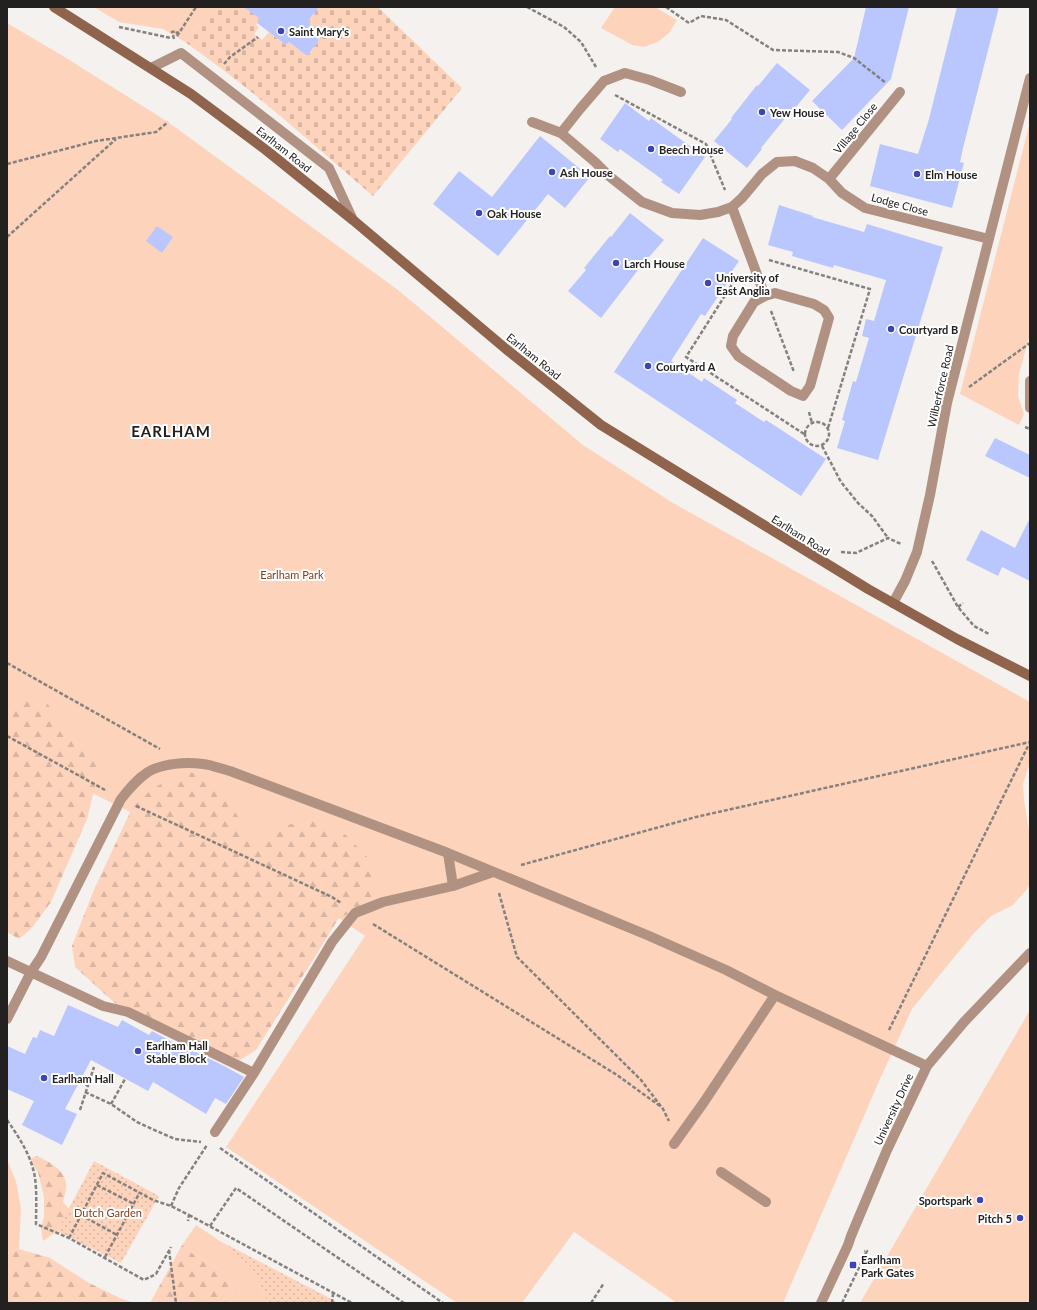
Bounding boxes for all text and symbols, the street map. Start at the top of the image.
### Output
place label: Saint Mary's [289,25,349,38]
marker: Saint Mary's [276,26,286,36]
street label: Village Close [831,100,880,156]
place label: Yew House [769,106,825,119]
marker: Yew House [757,107,767,117]
street label: Earlham Road [254,123,314,175]
place label: Beech House [659,143,724,156]
marker: Beech House [646,144,656,154]
place label: Ash House [559,166,613,179]
marker: Ash House [547,167,557,177]
place label: Elm House [925,168,978,181]
marker: Elm House [912,169,922,179]
street label: Lodge Close [870,190,930,218]
place label: Oak House [487,207,542,220]
marker: Oak House [474,208,484,218]
place label: Larch House [624,257,685,270]
marker: Larch House [611,258,621,268]
place label: University of East Anglia [716,271,779,297]
marker: University of East Anglia [703,278,713,288]
place label: Courtyard B [899,323,958,336]
marker: Courtyard B [886,324,896,334]
street label: Earlham Road [504,330,564,382]
street label: Wilberforce Road [924,343,956,429]
place label: Courtyard A [656,360,716,373]
marker: Courtyard A [643,361,653,371]
district label: EARLHAM [131,422,211,440]
street label: Earlham Road [769,512,833,558]
park label: Earlham Park [260,568,324,581]
place label: Earlham Hall Stable Block [146,1039,208,1065]
marker: Earlham Hall Stable Block [133,1046,143,1056]
street label: University Drive [871,1071,915,1147]
place label: Earlham Hall [52,1072,114,1085]
marker: Earlham Hall [39,1073,49,1083]
place label: Sportspark [919,1194,972,1207]
marker: Sportspark [975,1195,985,1205]
park label: Dutch Garden [74,1206,142,1219]
place label: Pitch 5 [978,1212,1012,1225]
marker: Pitch 5 [1015,1213,1025,1223]
place label: Earlham Park Gates [861,1253,914,1279]
marker: Earlham Park Gates [848,1260,858,1270]

